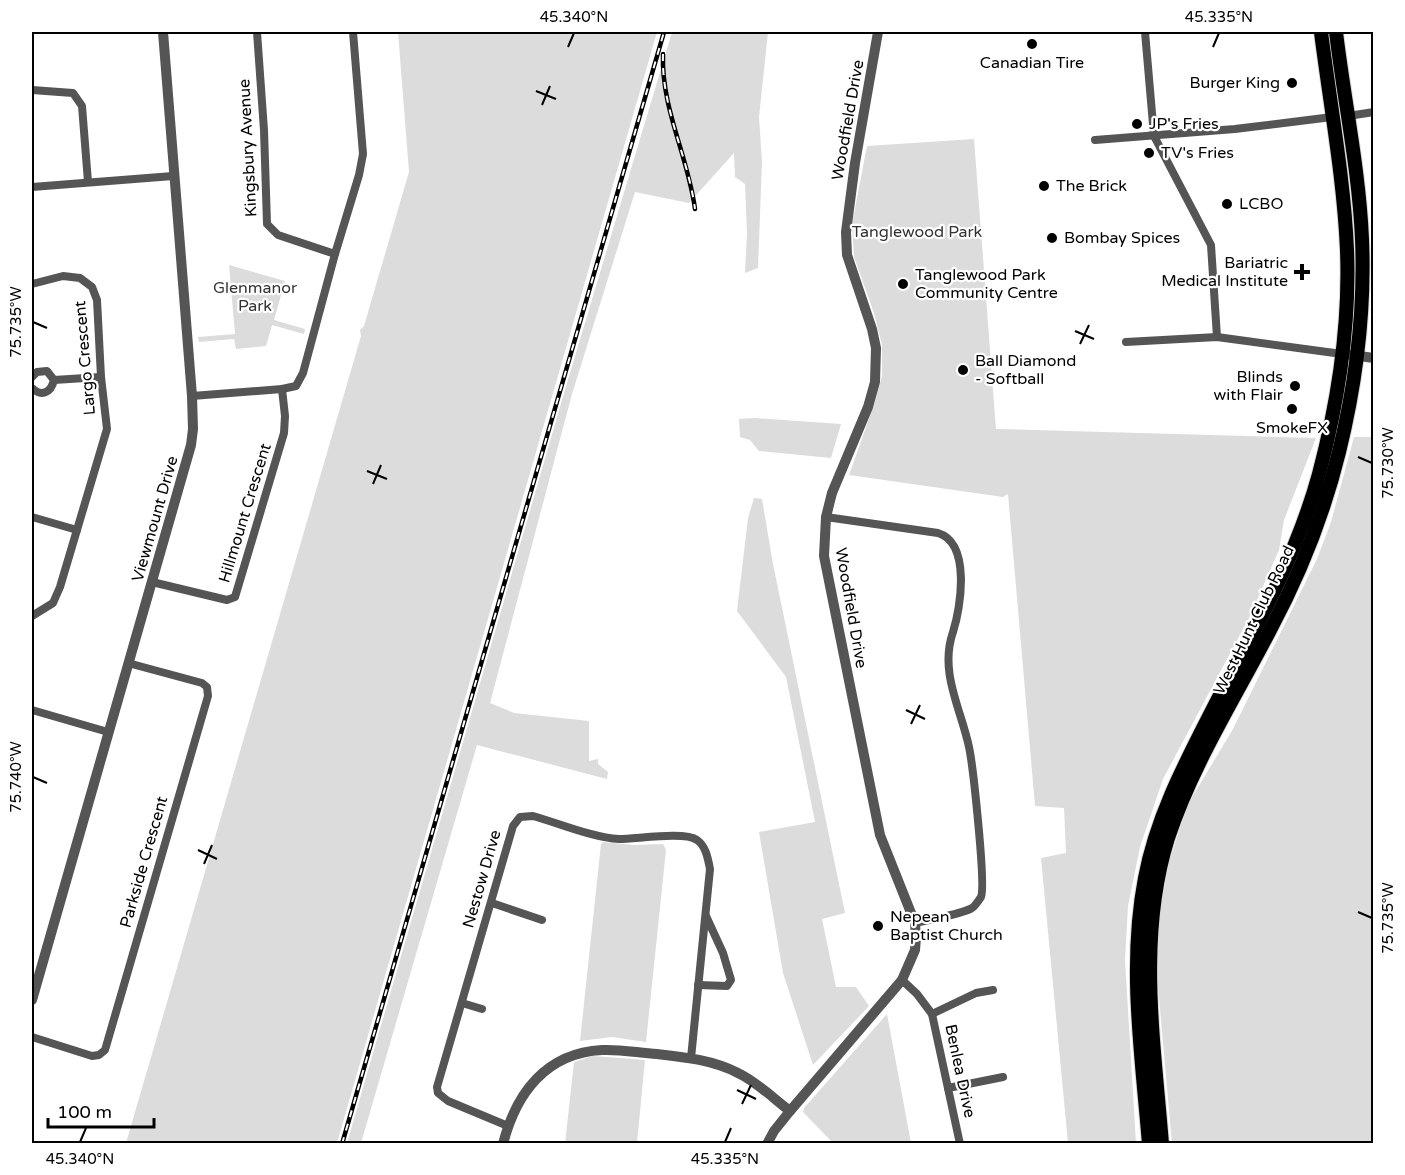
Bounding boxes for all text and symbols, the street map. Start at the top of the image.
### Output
text: 45.340°N [540,8,608,26]
text: 45.335°N [1185,8,1253,26]
marker: Canadian Tire [1025,37,1039,51]
place label: Canadian Tire [980,53,1084,73]
street label: Woodfield Drive [828,58,868,182]
place label: Burger King [1189,73,1280,93]
marker: Burger King [1285,76,1299,90]
street label: Kingsbury Avenue [234,78,262,218]
place label: JP's Fries [1149,114,1219,134]
marker: JP's Fries [1130,117,1144,131]
place label: TV's Fries [1161,143,1234,163]
marker: TV's Fries [1142,146,1156,160]
place label: The Brick [1056,176,1127,196]
marker: The Brick [1037,179,1051,193]
place label: LCBO [1239,194,1283,214]
marker: LCBO [1220,197,1234,211]
park label: Tanglewood Park [852,222,983,242]
place label: Bombay Spices [1064,228,1180,248]
marker: Bombay Spices [1045,231,1059,245]
place label: Bariatric Medical Institute [1161,253,1288,291]
marker: Bariatric Medical Institute [1293,263,1311,281]
place label: Tanglewood Park Community Centre [915,265,1058,303]
marker: Tanglewood Park Community Centre [896,277,910,291]
park label: Glenmanor Park [213,278,298,316]
text: 75.735°W [7,286,25,358]
street label: Largo Crescent [70,300,100,416]
place label: Ball Diamond - Softball [975,351,1076,389]
marker: Ball Diamond - Softball [956,363,970,377]
place label: Blinds with Flair [1214,367,1284,405]
marker: Blinds with Flair [1288,379,1302,393]
marker: SmokeFX [1285,402,1299,416]
place label: SmokeFX [1256,418,1328,438]
text: 75.730°W [1379,427,1397,499]
street label: Hillmount Crescent [214,441,276,585]
street label: Viewmount Drive [127,454,183,584]
street label: West Hunt Club Road [1209,542,1299,698]
street label: Woodfield Drive [831,546,871,670]
text: 75.740°W [7,741,25,813]
street label: Parkside Crescent [116,794,172,930]
street label: Nestow Drive [458,828,506,930]
text: 75.735°W [1379,882,1397,954]
place label: Nepean Baptist Church [890,907,1003,945]
marker: Nepean Baptist Church [871,919,885,933]
street label: Benlea Drive [940,1022,980,1120]
scale bar [48,1091,154,1129]
text: 100 m [57,1101,112,1123]
text: 45.340°N [46,1150,114,1168]
text: 45.335°N [691,1150,759,1168]

